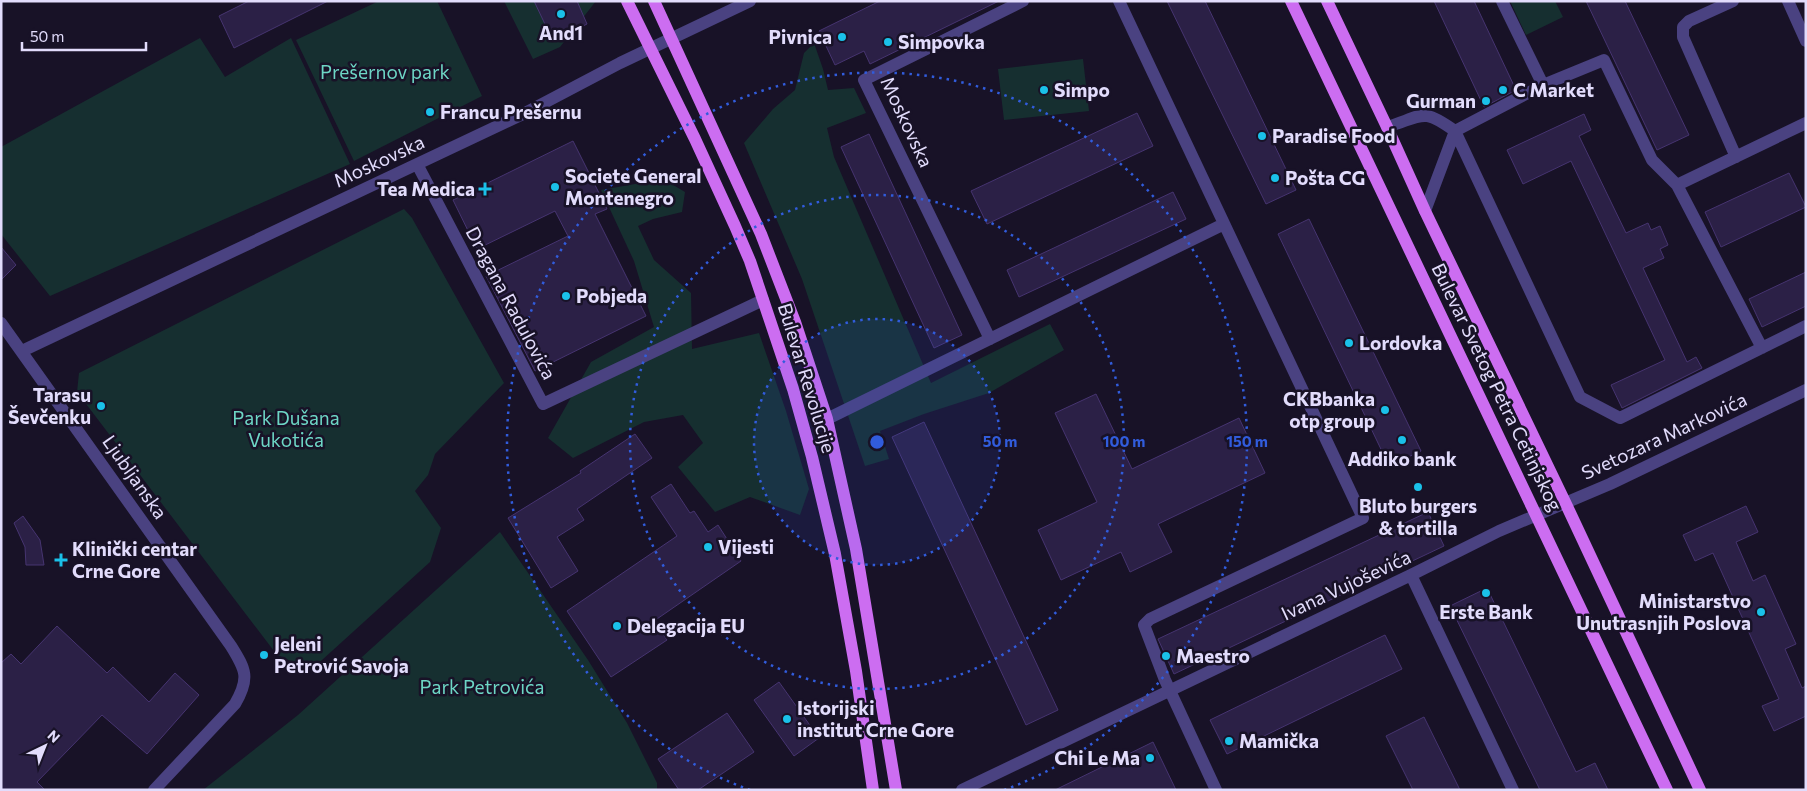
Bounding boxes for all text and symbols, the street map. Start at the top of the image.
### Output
marker: And1 [555,8,567,20]
scale bar [22,20,146,52]
place label: And1 [539,21,583,44]
place label: Pivnica [769,25,832,48]
text: 50 m [30,27,64,45]
place label: Simpovka [898,30,985,53]
marker: Pivnica [836,31,848,43]
marker: Simpovka [882,36,894,48]
park label: Prešernov park [320,60,450,83]
street label: Moskovska [876,73,938,171]
place label: Simpo [1054,78,1110,101]
place label: C Market [1513,78,1594,101]
marker: Simpo [1038,84,1050,96]
marker: C Market [1497,84,1509,96]
place label: Gurman [1406,89,1476,112]
marker: Gurman [1480,95,1492,107]
place label: Francu Prešernu [440,100,582,123]
marker: Francu Prešernu [424,106,436,118]
place label: Paradise Food [1272,124,1395,147]
street label: Moskovska [330,130,428,192]
marker: Paradise Food [1256,130,1268,142]
place label: Societe General Montenegro [565,164,701,209]
place label: Pošta CG [1285,166,1365,189]
marker: Pošta CG [1269,172,1281,184]
place label: Tea Medica [377,177,475,200]
marker: Societe General Montenegro [549,181,561,193]
marker: Tea Medica [479,183,491,195]
street label: Dragana Radulovića [461,222,561,383]
street label: Bulevar Svetog Petra Cetinjskog [1427,259,1568,514]
place label: Pobjeda [576,284,647,307]
marker: Pobjeda [560,290,572,302]
street label: Bulevar Revolucije [774,300,841,456]
place label: Lordovka [1359,331,1442,354]
marker: Lordovka [1343,337,1355,349]
place label: Tarasu Ševčenku [8,383,91,428]
place label: CKBbanka otp group [1283,387,1375,432]
street label: Svetozara Markovića [1577,387,1750,484]
marker: Tarasu Ševčenku [95,400,107,412]
marker: CKBbanka otp group [1379,404,1391,416]
park label: Park Dušana Vukotića [232,406,340,451]
street label: Ljubljanska [98,430,173,523]
text: 50 m [983,432,1017,450]
text: 100 m [1103,432,1145,450]
text: 150 m [1226,432,1268,450]
centre of rings [868,433,886,451]
marker: Addiko bank [1396,434,1408,446]
place label: Addiko bank [1347,447,1457,470]
marker: Bluto burgers & tortilla [1412,481,1424,493]
place label: Bluto burgers & tortilla [1359,494,1477,539]
place label: Vijesti [718,535,774,558]
place label: Klinički centar Crne Gore [72,537,197,582]
marker: Vijesti [702,541,714,553]
street label: Ivana Vujoševića [1277,544,1414,625]
marker: Klinički centar Crne Gore [54,553,68,567]
marker: Erste Bank [1480,587,1492,599]
place label: Ministarstvo Unutrasnjih Poslova [1576,589,1751,634]
place label: Erste Bank [1439,600,1533,623]
marker: Ministarstvo Unutrasnjih Poslova [1755,606,1767,618]
place label: Delegacija EU [627,614,745,637]
marker: Delegacija EU [611,620,623,632]
place label: Jeleni Petrović Savoja [274,632,409,677]
place label: Maestro [1176,644,1250,667]
marker: Jeleni Petrović Savoja [258,649,270,661]
marker: Maestro [1160,650,1172,662]
park label: Park Petrovića [420,675,544,698]
place label: Istorijski institut Crne Gore [797,696,954,741]
marker: Istorijski institut Crne Gore [781,713,793,725]
north arrow [20,721,70,771]
text: N [45,726,64,746]
place label: Mamička [1239,729,1319,752]
marker: Mamička [1223,735,1235,747]
place label: Chi Le Ma [1054,746,1140,769]
marker: Chi Le Ma [1144,752,1156,764]

